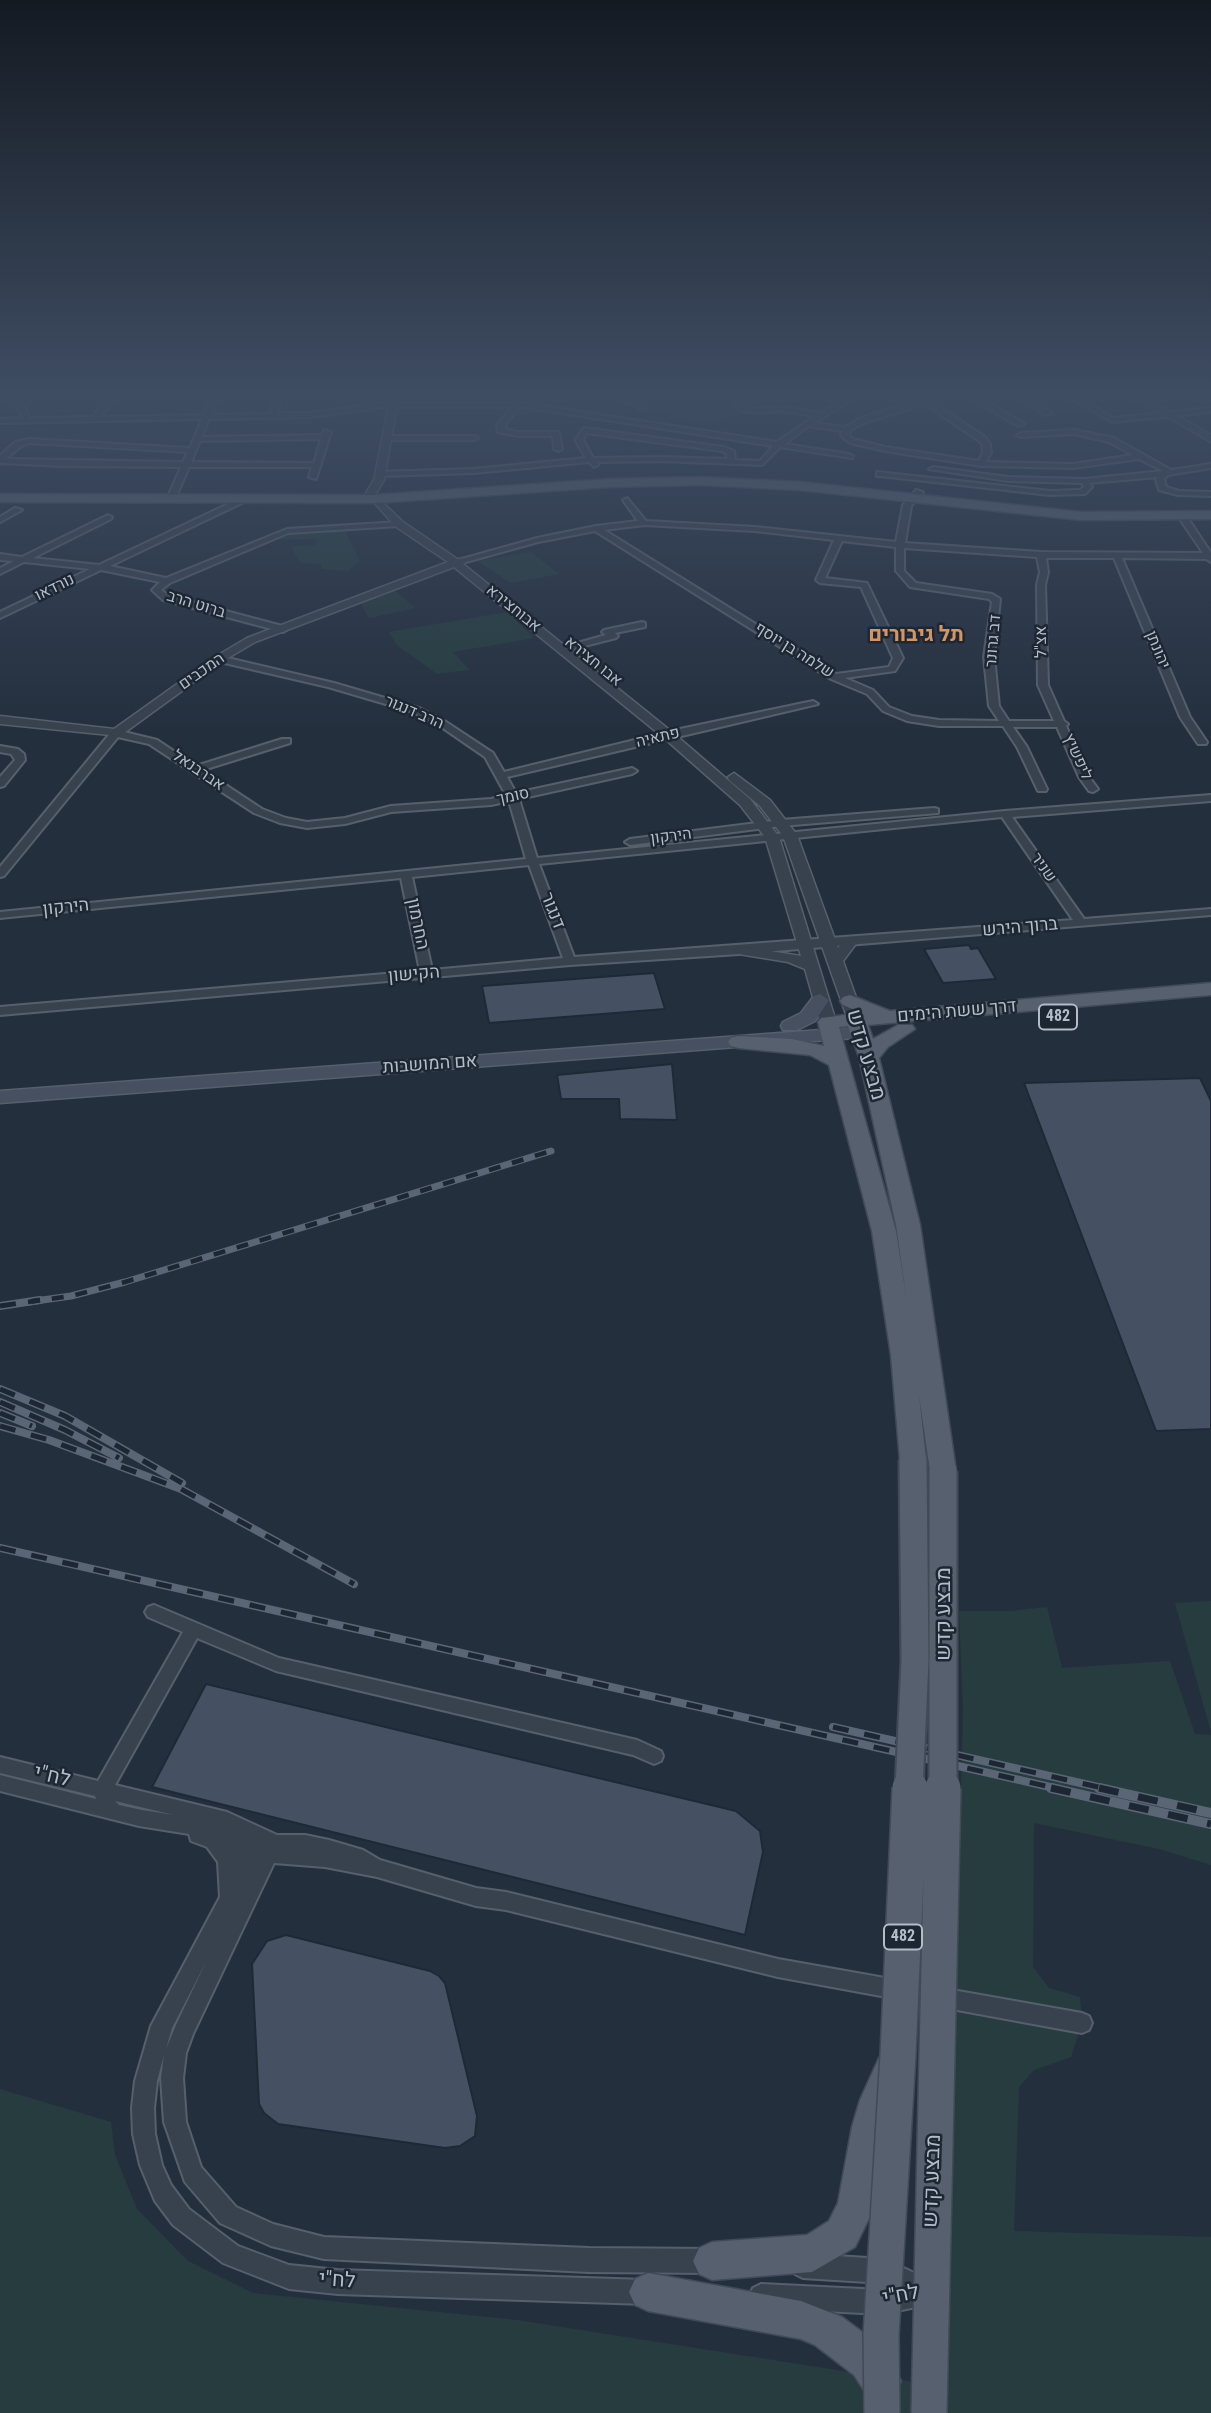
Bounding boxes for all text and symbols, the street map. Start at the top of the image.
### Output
street label: נורדאו [32,570,78,606]
street label: אבוחצירא [482,581,544,637]
street label: ברוט הרב [164,587,228,623]
street label: דב גרונר [982,614,1006,668]
street label: שלמה בן יוסף [751,619,837,683]
district label: תל גיבורים [868,623,964,649]
street label: אצ"ל [1032,626,1052,658]
street label: יהונתן [1140,628,1174,672]
street label: אבו חצירא [560,633,626,691]
street label: המכבים [175,649,229,695]
street label: הרב דנגור [382,692,446,734]
street label: פתאיה [634,724,682,752]
street label: ליפשיץ [1058,731,1096,783]
street label: אברבנאל [168,746,228,796]
street label: סומך [495,784,531,810]
street label: הירקון [649,825,693,849]
street label: שניר [1026,850,1060,886]
street label: דנגור [535,890,569,932]
street label: הירקון [42,895,90,921]
street label: החרמון [401,896,433,952]
street label: ברוך הירש [981,914,1059,942]
street label: הקישון [387,962,441,988]
street label: דרך ששת הימים [897,996,1017,1028]
road number: 482 [1039,1004,1077,1030]
street label: מבצע קדש [840,1007,890,1103]
street label: אם המושבות [382,1051,478,1079]
street label: מבצע קדש [932,1567,958,1661]
street label: לח"י [31,1761,73,1793]
road number: 482 [884,1924,922,1950]
street label: מבצע קדש [919,2134,947,2228]
street label: לח"י [318,2267,356,2295]
street label: לח"י [881,2280,921,2312]

